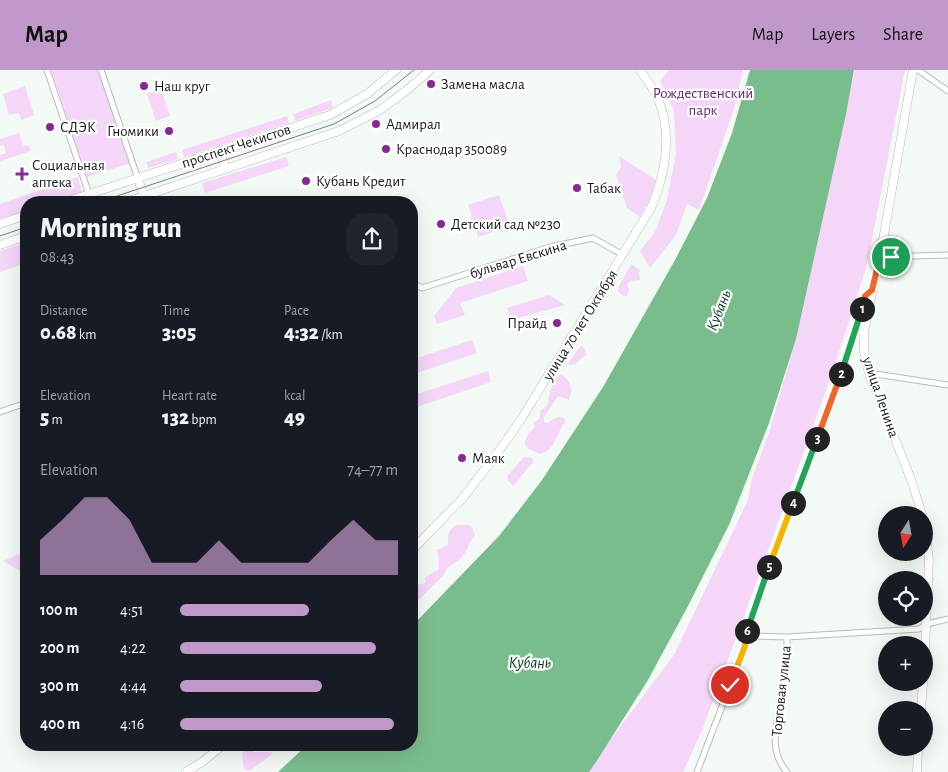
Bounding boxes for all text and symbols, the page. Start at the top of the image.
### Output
text: Map [25,23,68,47]
text: Map [752,26,783,44]
text: Layers [811,26,855,44]
text: Share [883,26,923,44]
place label: Замена масла [441,77,525,92]
marker: Замена масла [425,78,437,90]
place label: Наш круг [154,79,211,94]
marker: Наш круг [138,80,150,92]
park label: Рождественский парк [653,86,753,118]
place label: Адмирал [386,117,441,132]
marker: Адмирал [370,118,382,130]
place label: СДЭК [60,120,96,135]
marker: СДЭК [44,121,56,133]
street label: проспект Чекистов [180,122,293,171]
place label: Гномики [107,124,159,139]
marker: Гномики [163,125,175,137]
place label: Краснодар 350089 [396,142,507,157]
marker: Краснодар 350089 [380,143,392,155]
place label: Социальная аптека [32,158,105,190]
marker: Социальная аптека [16,168,28,180]
place label: Кубань Кредит [316,174,406,189]
marker: Кубань Кредит [300,175,312,187]
place label: Табак [587,181,621,196]
marker: Табак [571,182,583,194]
button: share [346,213,398,265]
text: Morning run [40,215,182,243]
place label: Детский сад №230 [451,217,561,232]
marker: Детский сад №230 [435,218,447,230]
pin [870,236,912,278]
street label: бульвар Евскина [468,238,569,281]
icon: arrive [877,243,905,271]
text: 08:43 [40,249,74,265]
street label: улица 70 лет Октября [540,267,621,384]
water label: Кубань [704,288,734,333]
pin: 1 [850,296,874,322]
text: 1 [860,302,865,316]
text: Distance [40,304,87,318]
text: Time [162,304,190,318]
text: Pace [284,304,309,318]
place label: Прайд [507,316,547,331]
marker: Прайд [551,317,563,329]
text: 0.68 [40,322,76,343]
text: 3:05 [162,322,196,343]
text: 4:32 [284,322,319,343]
text: km [76,328,96,342]
text: /km [319,328,343,342]
street label: улица Ленина [859,354,901,440]
pin: 2 [828,362,854,386]
text: 2 [838,367,845,381]
text: Elevation [40,389,91,403]
text: Heart rate [162,389,217,403]
text: kcal [284,389,305,403]
text: 5 [40,407,49,428]
text: 132 [162,407,189,428]
text: 49 [284,407,305,428]
text: m [49,413,63,427]
text: bpm [189,413,217,427]
pin: 3 [804,426,830,452]
text: 3 [814,432,821,446]
place label: Маяк [472,451,505,466]
marker: Маяк [456,452,468,464]
text: Elevation [40,462,98,478]
text: 74–77 m [347,462,398,478]
pin: 4 [780,490,806,516]
text: 4 [790,496,797,510]
north arrow [878,506,932,561]
map controls [878,506,933,756]
pin: 5 [756,554,782,580]
text: 5 [766,560,773,574]
button: locate [878,571,933,626]
text: 100 m [40,602,78,618]
text: 4:51 [120,602,144,618]
pin: 6 [734,618,760,644]
text: 6 [744,624,751,638]
button: + [878,636,933,691]
text: 200 m [40,640,80,656]
text: 4:22 [120,640,146,656]
street label: Торговая улица [769,645,794,737]
water label: Кубань [509,655,551,671]
pin [709,664,751,706]
icon: check [716,671,744,699]
text: 300 m [40,678,79,694]
text: 4:44 [120,678,147,694]
button: − [878,701,933,756]
text: 400 m [40,716,80,732]
text: 4:16 [120,716,144,732]

